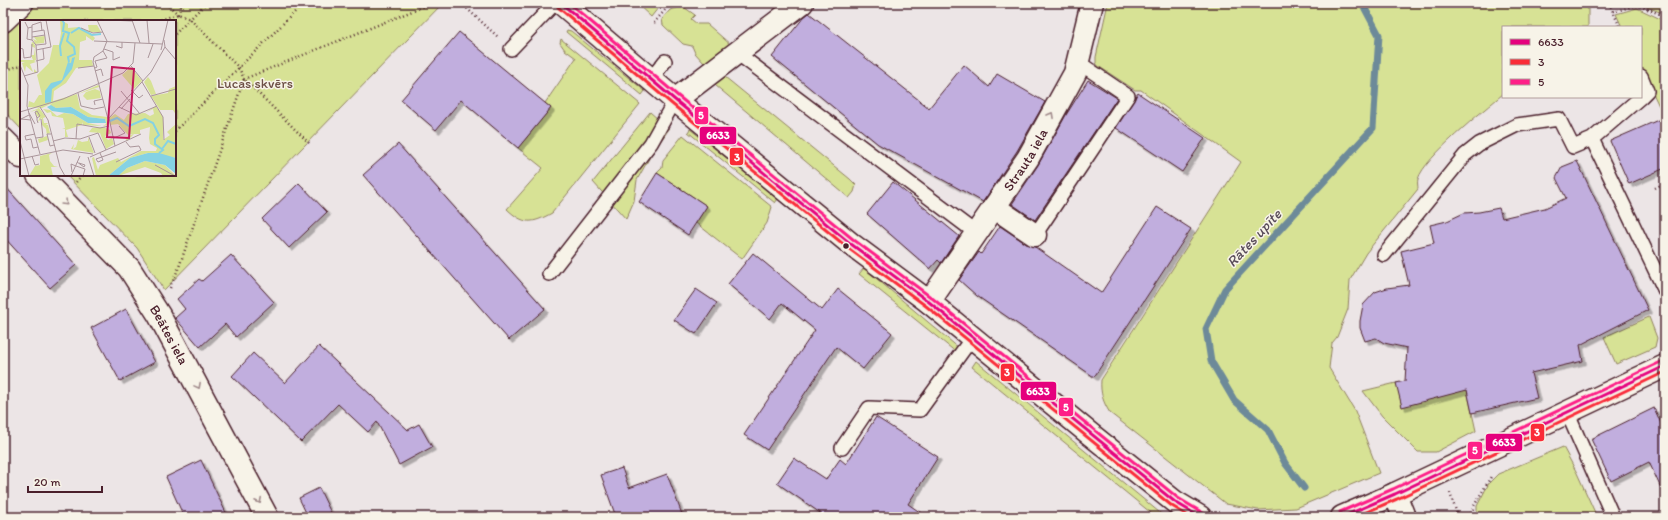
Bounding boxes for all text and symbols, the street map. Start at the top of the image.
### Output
inset map [20,20,176,176]
legend [1502,26,1642,98]
text: 6633 [1538,35,1564,49]
text: 3 [1538,55,1545,69]
park label: Lucas skvērs [217,75,293,92]
text: 5 [1538,75,1544,89]
line badge: 5 [694,106,709,125]
text: 5 [698,109,704,122]
one-way arrow [1047,112,1054,119]
street label: Strauta iela [999,125,1052,194]
line badge: 6633 [699,126,737,145]
text: 6633 [706,129,730,142]
line badge: 3 [729,147,744,166]
text: 3 [734,151,740,164]
one-way arrow [60,198,68,206]
water label: Rātes upīte [1223,205,1286,271]
unlabelled marker [841,241,851,251]
street label: Beātes iela [146,302,192,367]
line badge: 3 [1000,363,1015,382]
text: 3 [1004,366,1010,379]
line badge: 6633 [1020,381,1057,401]
one-way arrow [193,382,200,389]
text: 6633 [1026,385,1050,398]
line badge: 5 [1058,397,1074,417]
text: 5 [1063,401,1069,414]
line badge: 3 [1530,423,1545,442]
text: 3 [1534,426,1540,439]
line badge: 6633 [1485,433,1523,452]
text: 6633 [1492,436,1516,449]
line badge: 5 [1467,441,1483,460]
text: 5 [1472,444,1478,457]
scale bar [28,468,102,494]
text: 20 m [34,475,61,489]
one-way arrow [254,496,261,504]

